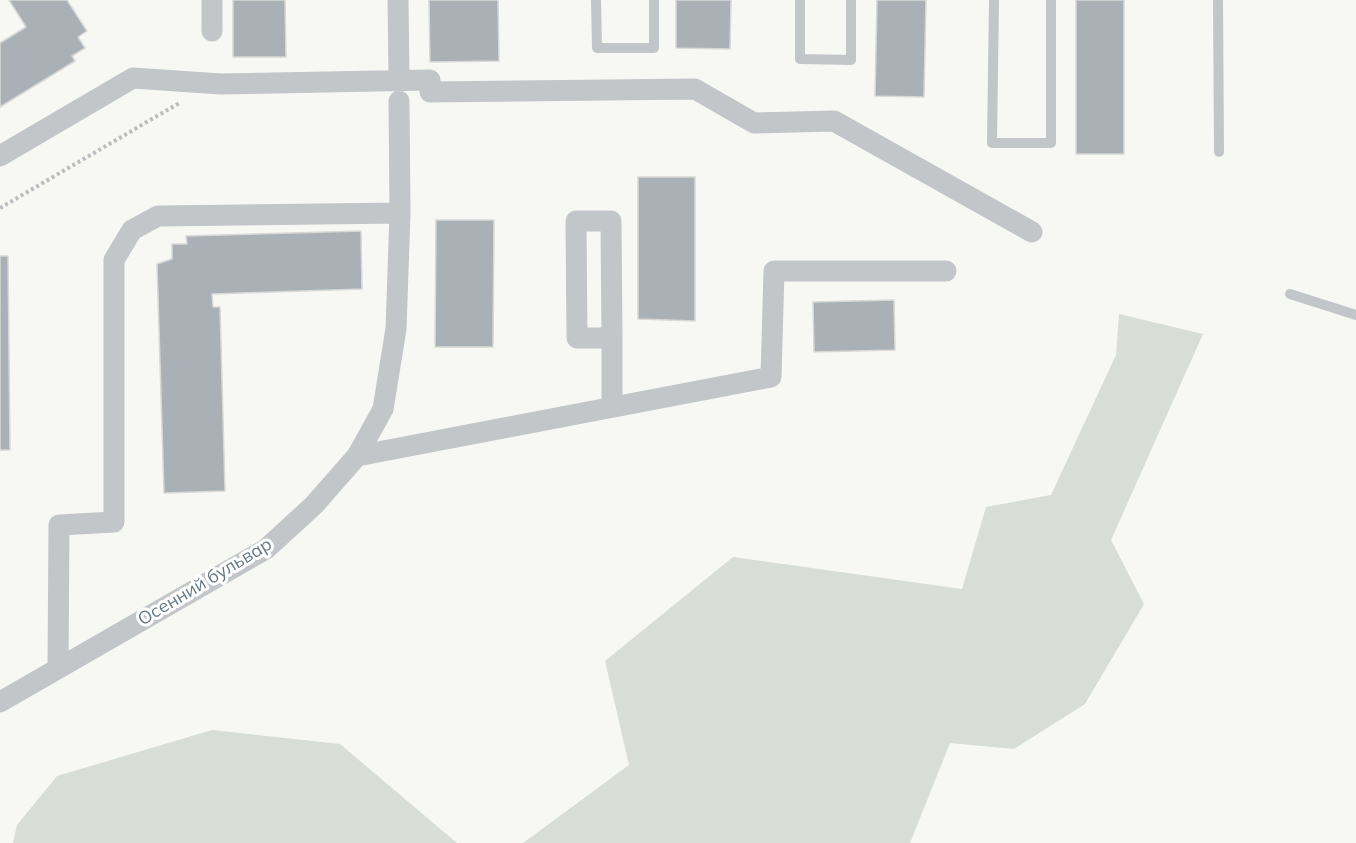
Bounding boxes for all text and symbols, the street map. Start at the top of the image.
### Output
street label: Осенний бульвар [134,533,276,631]

